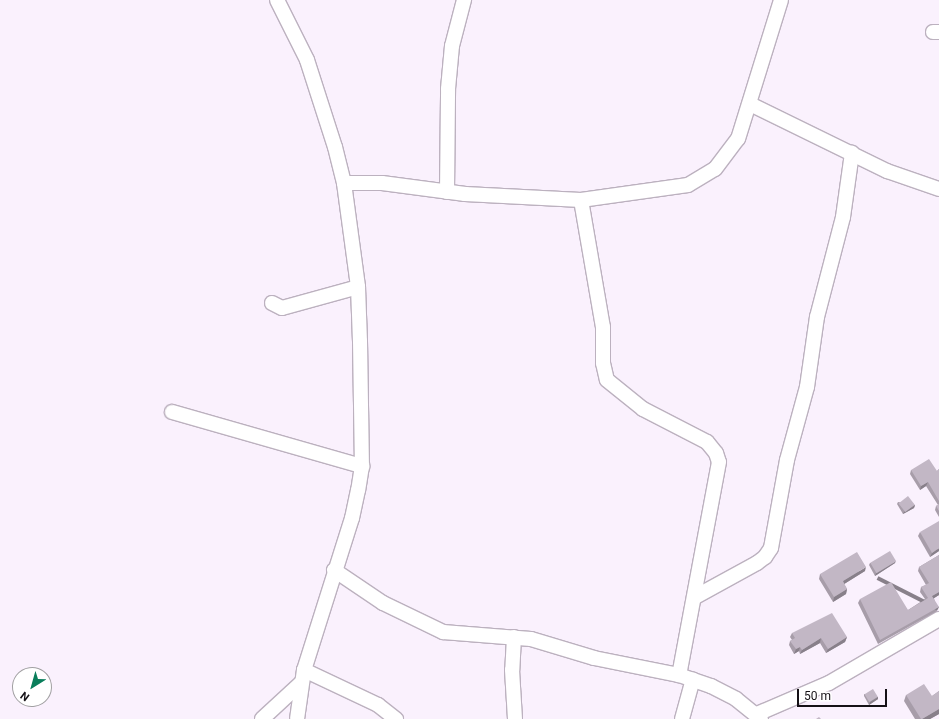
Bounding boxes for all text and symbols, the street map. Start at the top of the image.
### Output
north arrow [12,667,52,707]
scale bar [799,681,889,707]
text: N [18,689,32,704]
text: 50 m [804,689,831,703]

